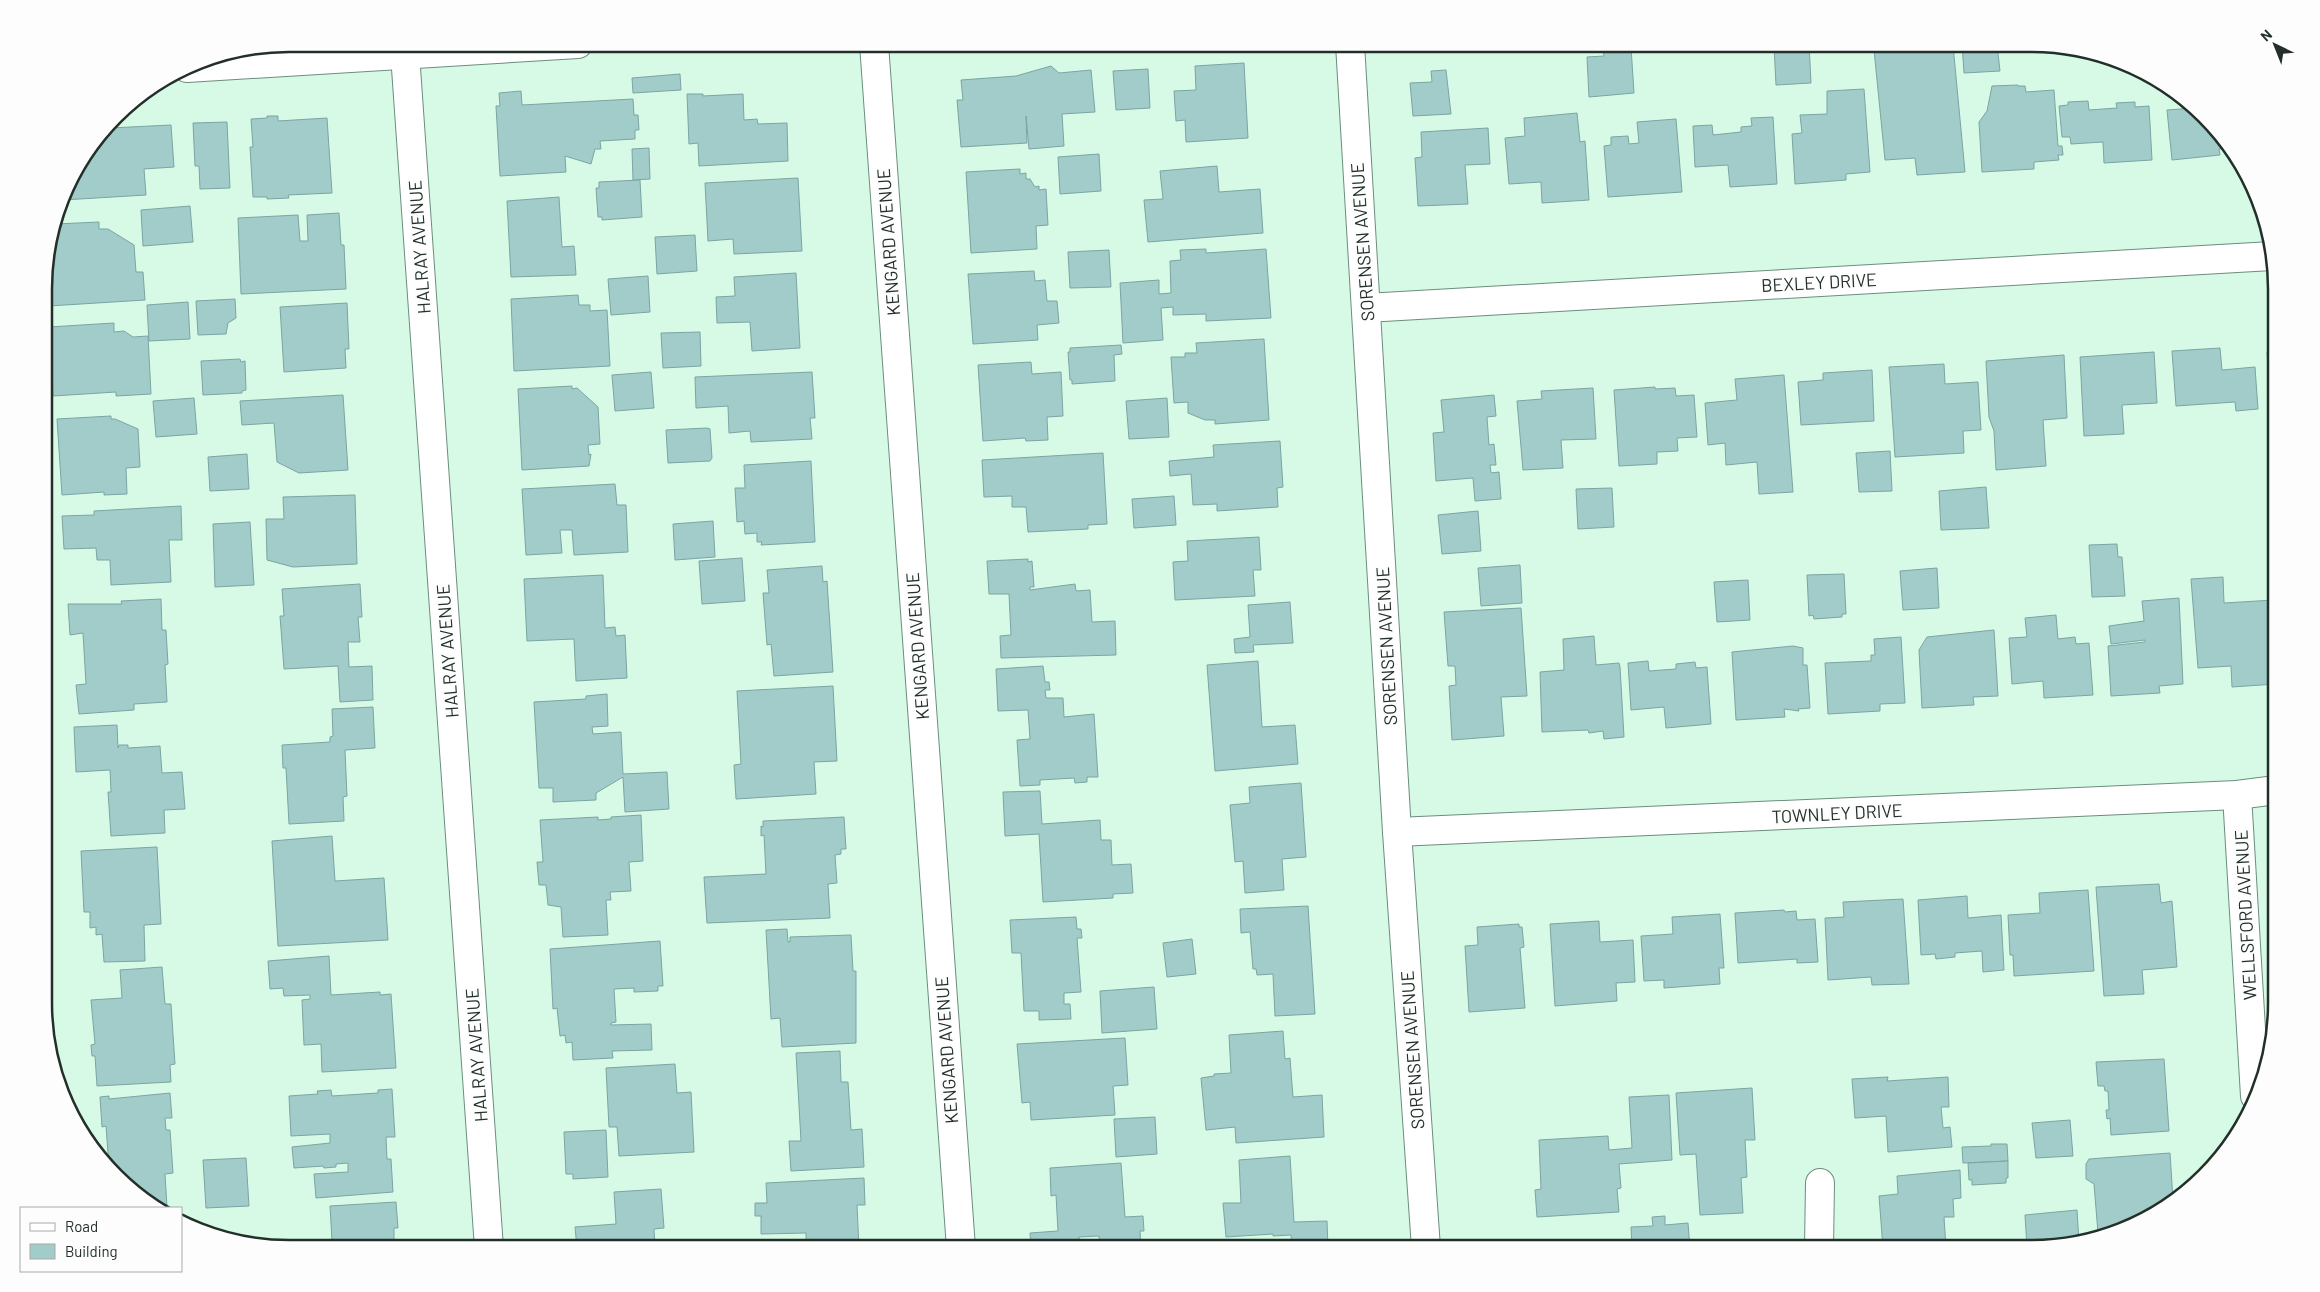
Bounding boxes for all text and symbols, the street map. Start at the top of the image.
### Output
north arrow [2250,20,2300,70]
text: N [2257,26,2275,45]
street label: SORENSEN AVENUE [1345,162,1379,322]
street label: KENGARD AVENUE [872,168,904,316]
street label: HALRAY AVENUE [403,179,435,315]
street label: BEXLEY DRIVE [1761,268,1877,296]
street label: SORENSEN AVENUE [1371,566,1401,726]
street label: KENGARD AVENUE [901,572,933,720]
street label: HALRAY AVENUE [431,583,463,719]
street label: TOWNLEY DRIVE [1771,799,1903,827]
street label: WELLSFORD AVENUE [2230,829,2260,1001]
street label: SORENSEN AVENUE [1395,970,1429,1130]
street label: KENGARD AVENUE [930,976,962,1124]
street label: HALRAY AVENUE [460,987,492,1123]
legend [20,1207,182,1272]
text: Road [65,1217,98,1235]
text: Building [65,1242,118,1260]

